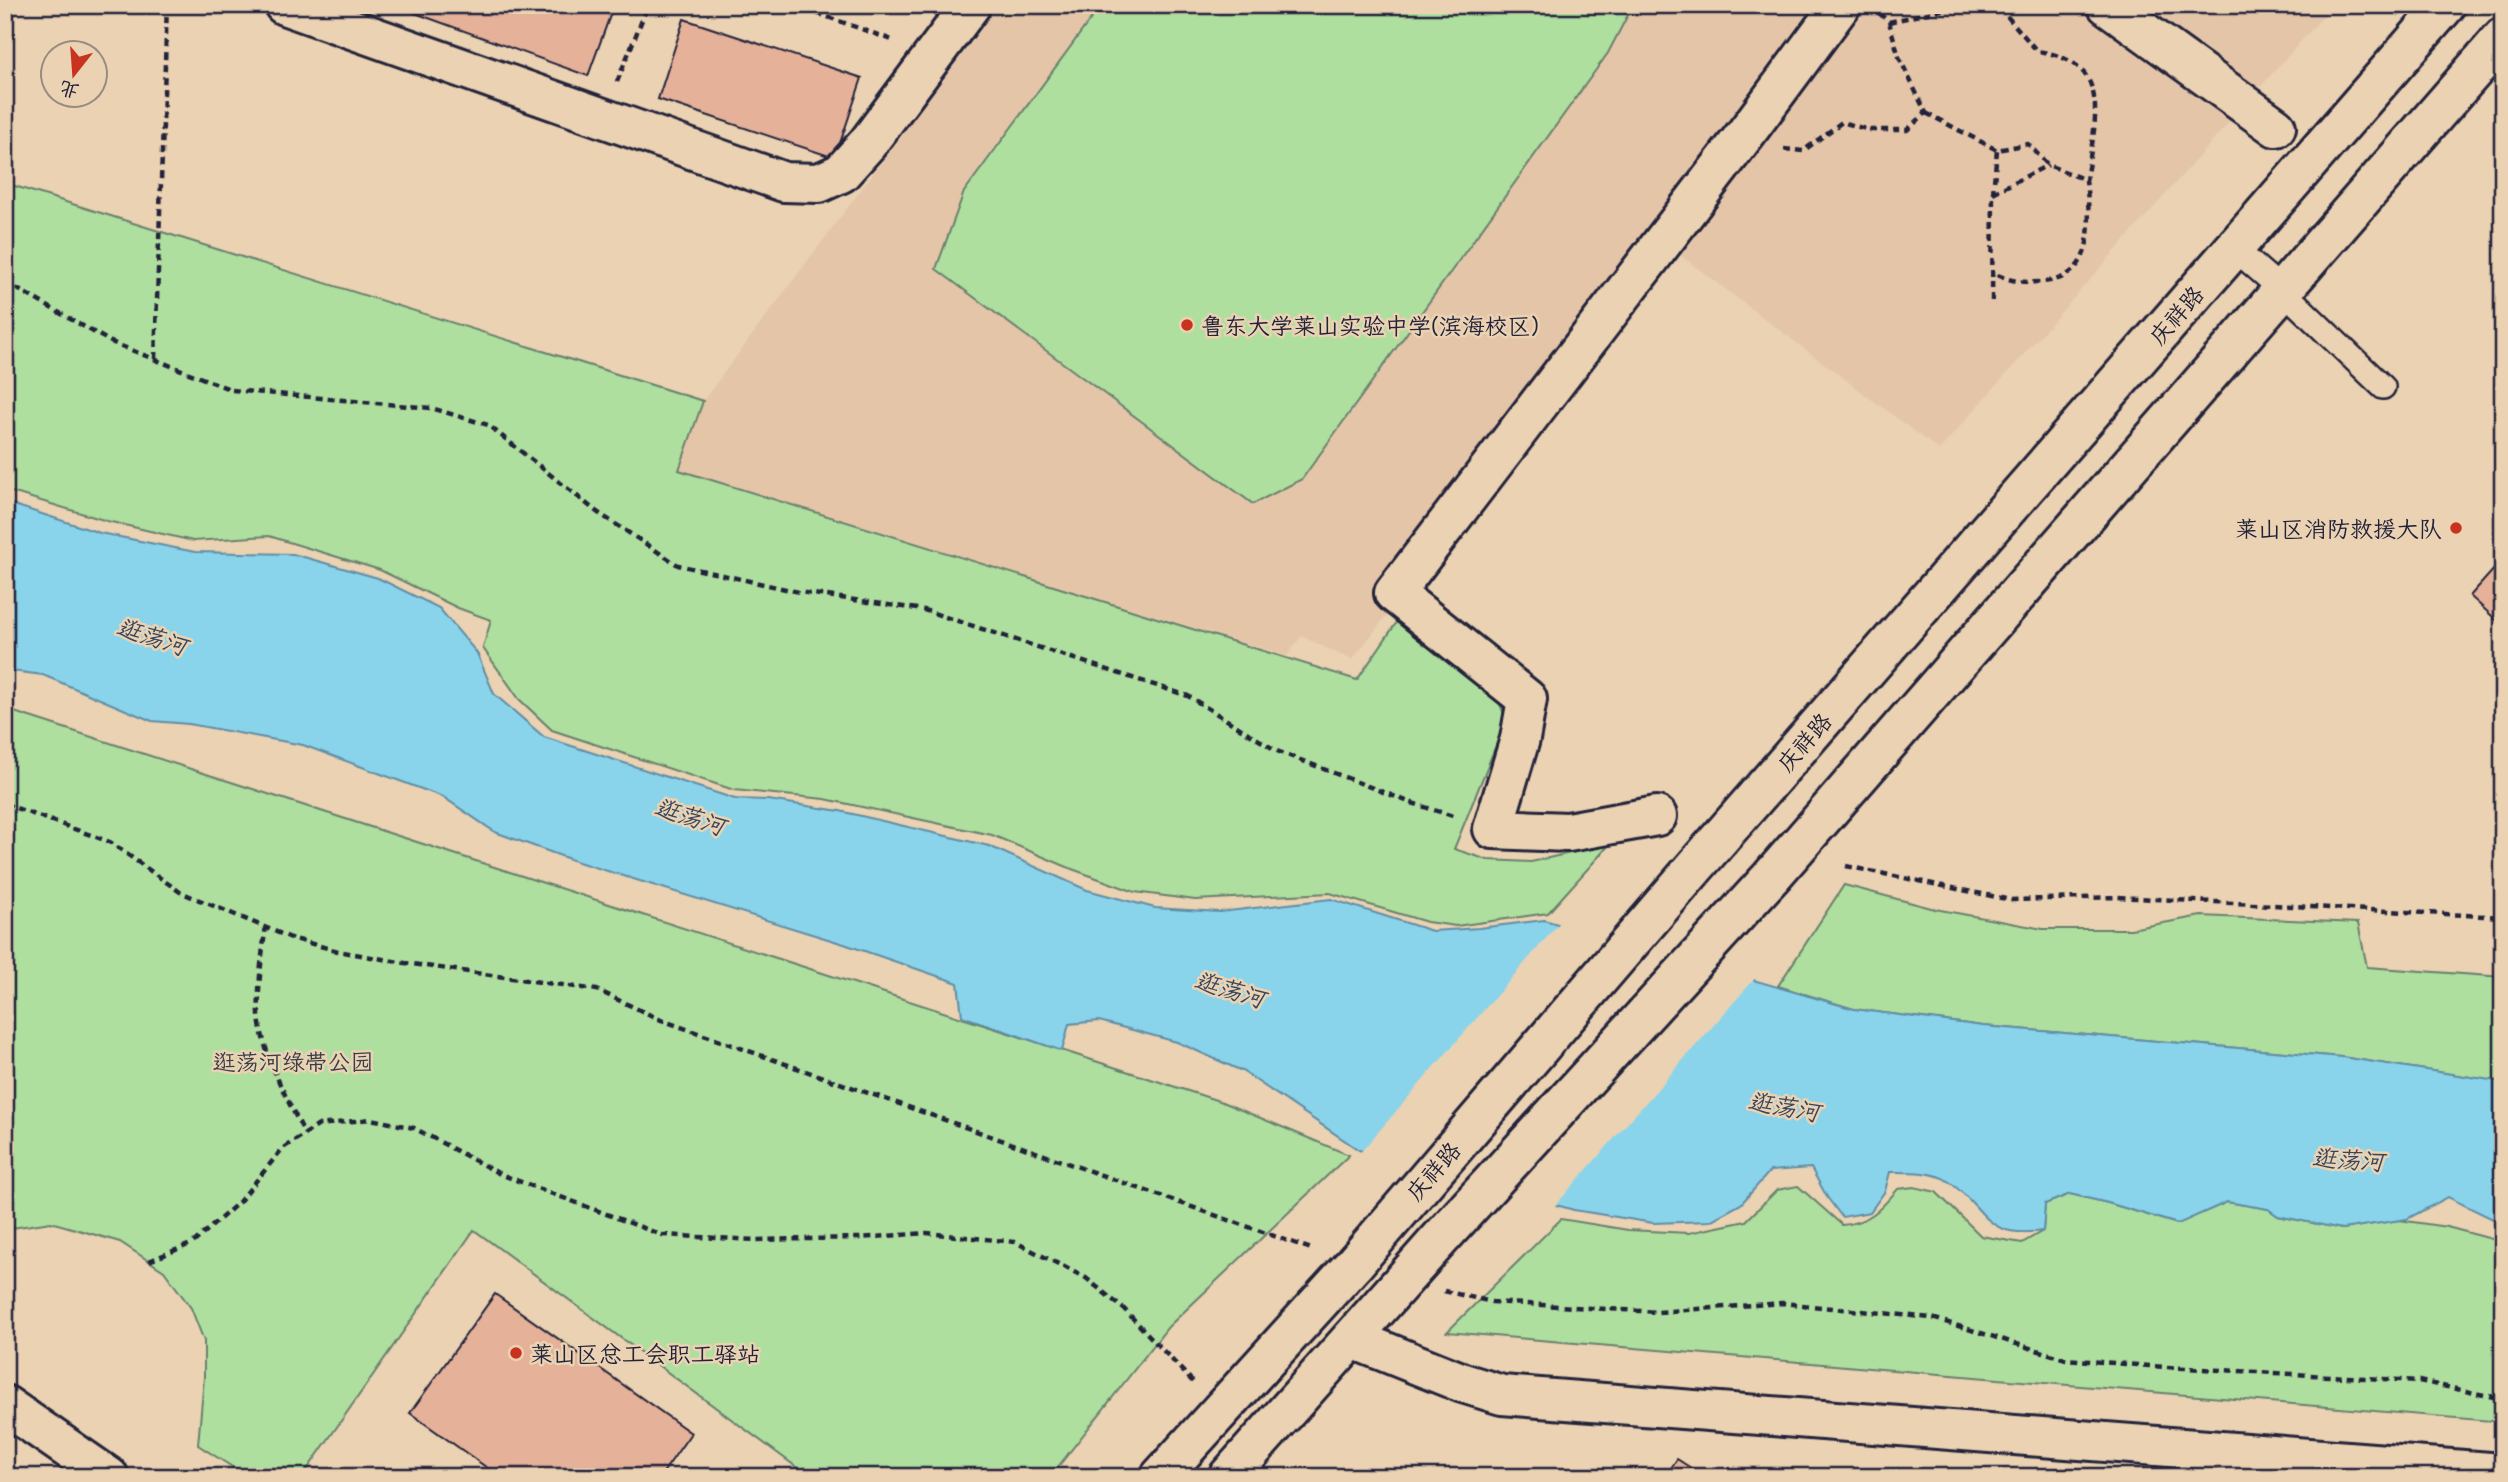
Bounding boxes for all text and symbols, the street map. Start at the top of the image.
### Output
north arrow [38,38,108,108]
text: 北 [56,75,82,105]
street label: 庆祥路 [2142,279,2210,351]
place label: 鲁东大学莱山实验中学(滨海校区) [1201,310,1539,341]
marker: 鲁东大学莱山实验中学(滨海校区) [1179,317,1195,333]
place label: 莱山区消防救援大队 [2235,513,2442,544]
marker: 莱山区消防救援大队 [2448,520,2464,536]
water label: 逛荡河 [113,610,195,664]
street label: 庆祥路 [1770,706,1838,778]
water label: 逛荡河 [651,790,733,844]
water label: 逛荡河 [1191,963,1273,1016]
park label: 逛荡河绿带公园 [213,1046,374,1077]
water label: 逛荡河 [1746,1084,1826,1129]
street label: 庆祥路 [1399,1135,1467,1207]
water label: 逛荡河 [2311,1141,2389,1178]
place label: 莱山区总工会职工驿站 [530,1338,760,1369]
marker: 莱山区总工会职工驿站 [508,1345,524,1361]

